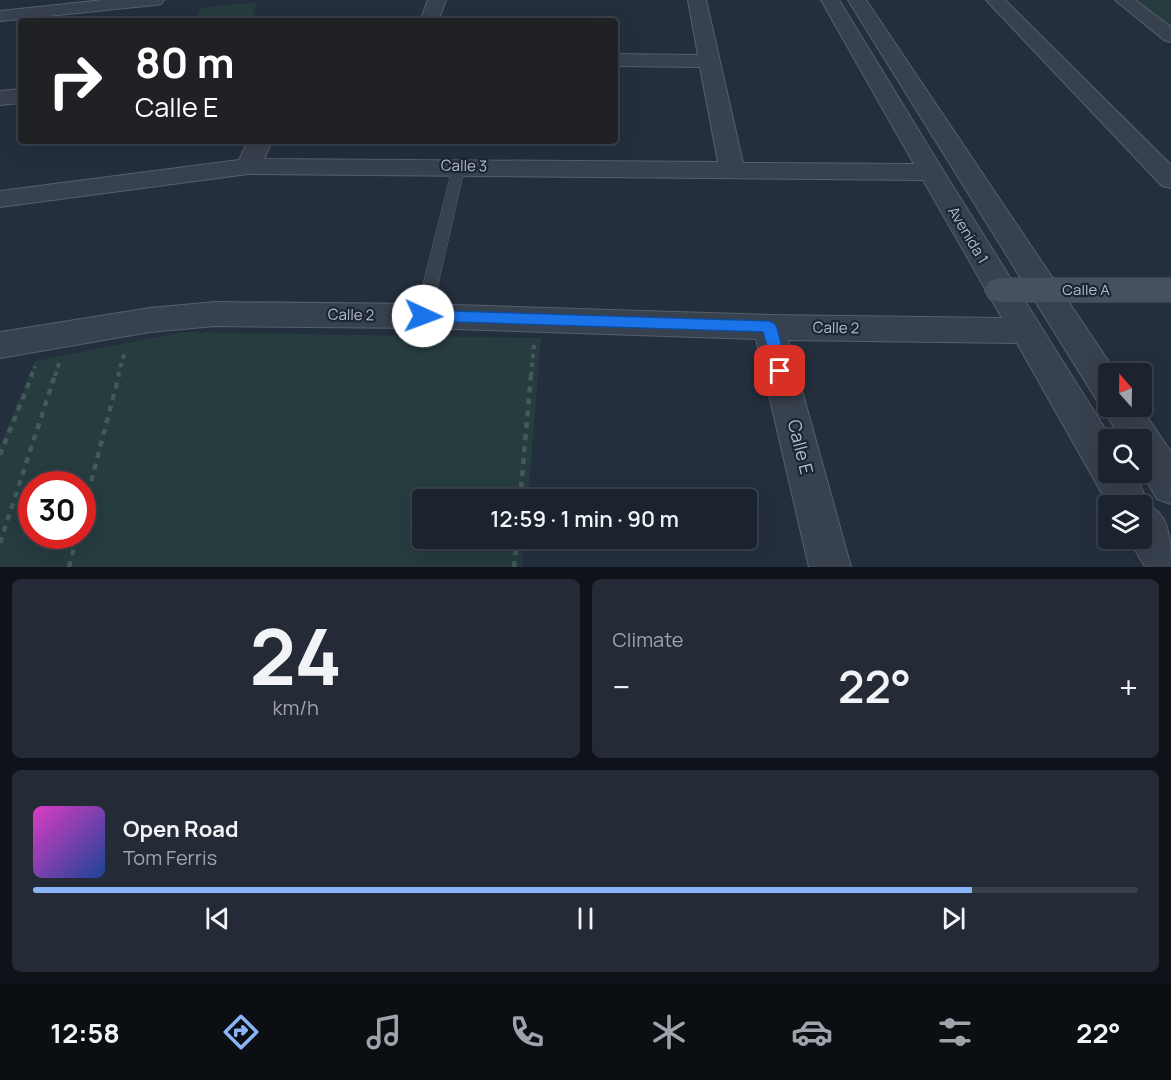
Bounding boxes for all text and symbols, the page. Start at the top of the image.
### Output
text: 80 m [135,33,235,91]
icon: right [36,42,114,120]
text: Calle E [135,88,219,125]
street label: Calle 3 [441,155,487,176]
street label: Avenida 1 [943,202,994,267]
street label: Calle A [1062,279,1110,300]
position arrow [391,284,455,348]
street label: Calle 2 [328,304,374,325]
street label: Calle 2 [813,317,859,338]
pin [754,345,805,396]
icon: arrive [763,354,796,387]
north arrow [1098,363,1152,417]
map controls [1098,363,1152,549]
street label: Calle E [783,417,819,477]
button: search [1098,429,1152,483]
speed limit sign: 30 [18,471,96,549]
button: layers [1098,495,1152,549]
text: 12:59 · 1 min · 90 m [490,504,679,534]
text: 24 [250,602,342,708]
text: Climate [613,626,684,653]
text: 22° [838,655,911,717]
text: − [613,664,630,709]
text: + [1119,664,1138,709]
text: km/h [272,694,319,721]
text: Open Road [123,814,238,844]
text: Tom Ferris [123,844,217,871]
icon: previous [201,902,234,935]
icon: pause [569,902,602,935]
icon: next [937,902,970,935]
icon: directions [220,1011,262,1053]
icon: music [363,1011,405,1053]
icon: phone [506,1011,548,1053]
icon: climate [648,1011,690,1053]
icon: car [791,1011,833,1053]
icon: filters [934,1011,976,1053]
text: 12:58 [50,1014,120,1051]
text: 22° [1076,1014,1121,1051]

